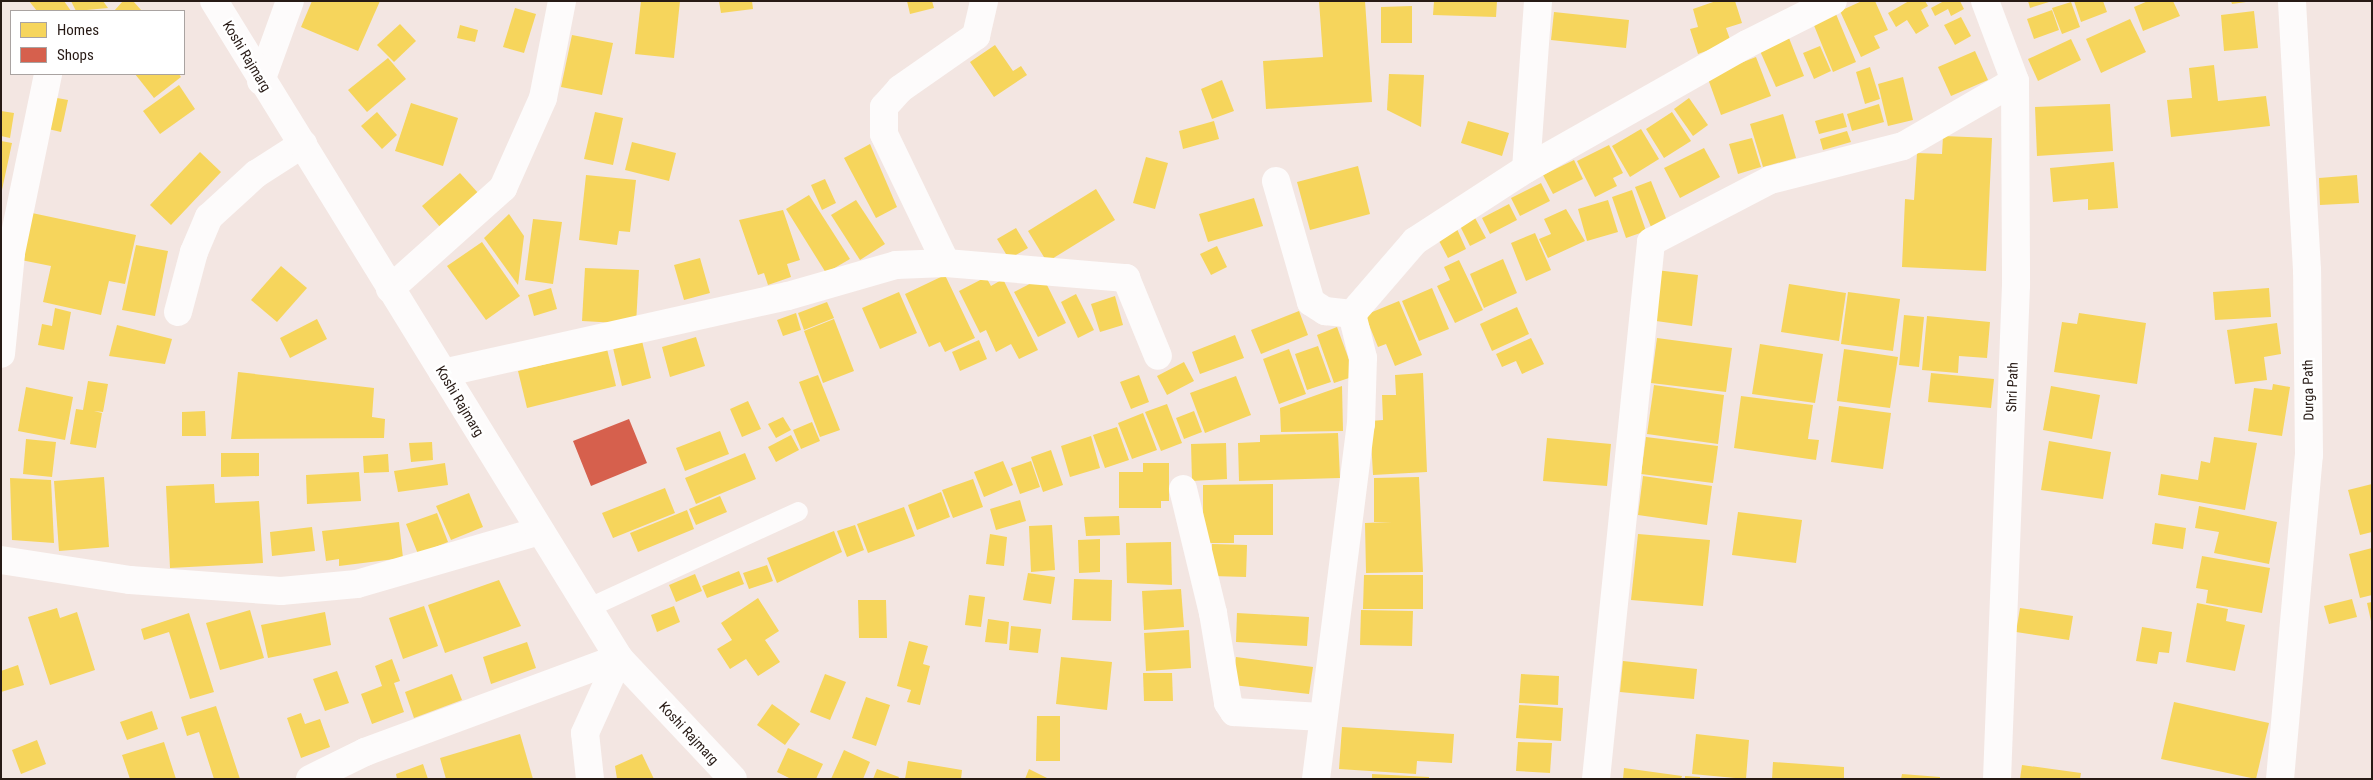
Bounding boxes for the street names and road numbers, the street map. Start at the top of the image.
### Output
street label: Koshi Rajmarg [219,18,275,94]
street label: Durga Path [2299,359,2317,421]
street label: Shri Path [2003,362,2021,412]
street label: Koshi Rajmarg [432,363,488,439]
street label: Koshi Rajmarg [656,698,722,768]

